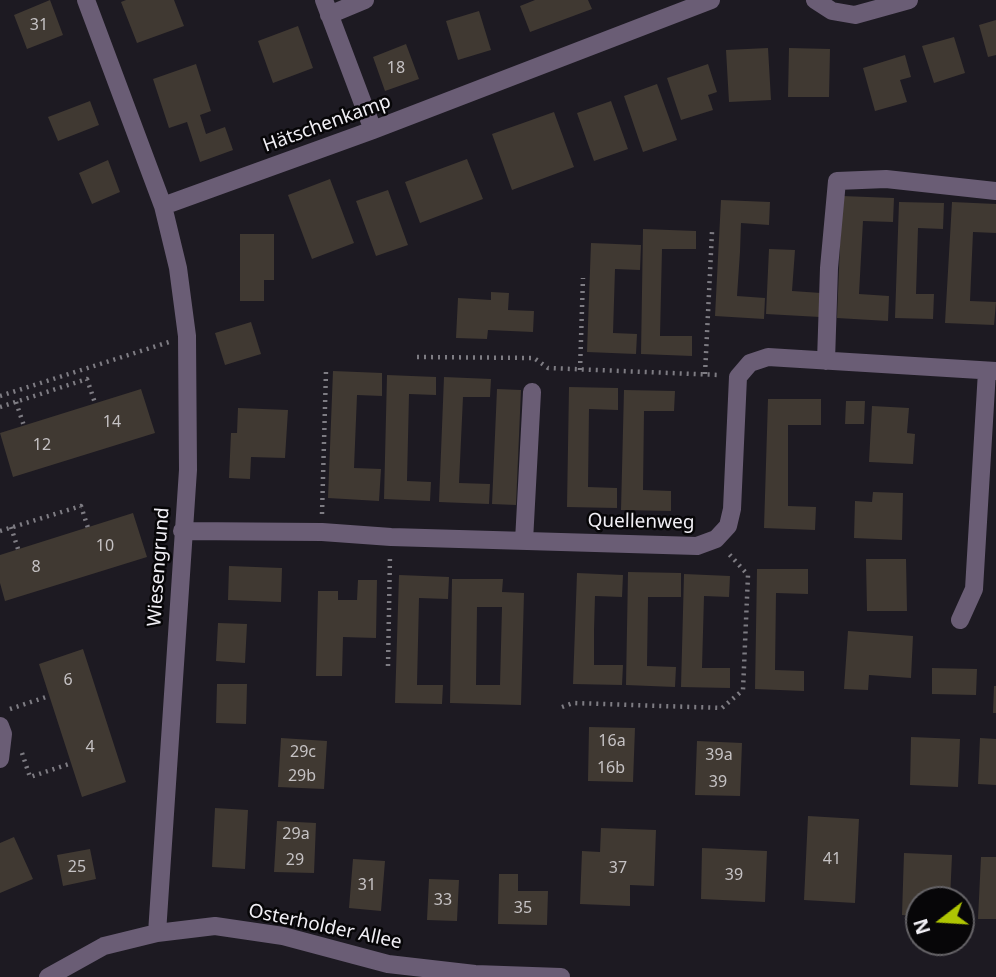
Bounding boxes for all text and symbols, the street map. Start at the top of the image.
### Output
house number: 31 [30,15,48,35]
house number: 18 [387,58,405,78]
street label: Hätschenkamp [260,90,394,158]
house number: 14 [103,412,121,432]
house number: 12 [33,435,51,455]
street label: Wiesengrund [143,507,175,627]
street label: Quellenweg [587,510,695,534]
house number: 10 [96,536,114,556]
house number: 8 [31,557,41,577]
house number: 6 [63,670,73,690]
house number: 16a [598,731,626,751]
house number: 4 [85,737,95,757]
house number: 29c [290,742,316,762]
house number: 39a [705,745,733,765]
house number: 16b [597,758,625,778]
house number: 29b [288,766,316,786]
house number: 39 [709,772,727,792]
house number: 29a [282,824,310,844]
house number: 41 [823,849,841,869]
house number: 29 [286,850,304,870]
house number: 25 [68,857,86,877]
house number: 37 [609,858,627,878]
house number: 39 [725,865,743,885]
house number: 31 [358,875,376,895]
north arrow [905,886,975,956]
house number: 33 [434,890,452,910]
house number: 35 [514,898,532,918]
street label: Osterholder Allee [246,900,404,954]
text: N [907,915,937,938]

